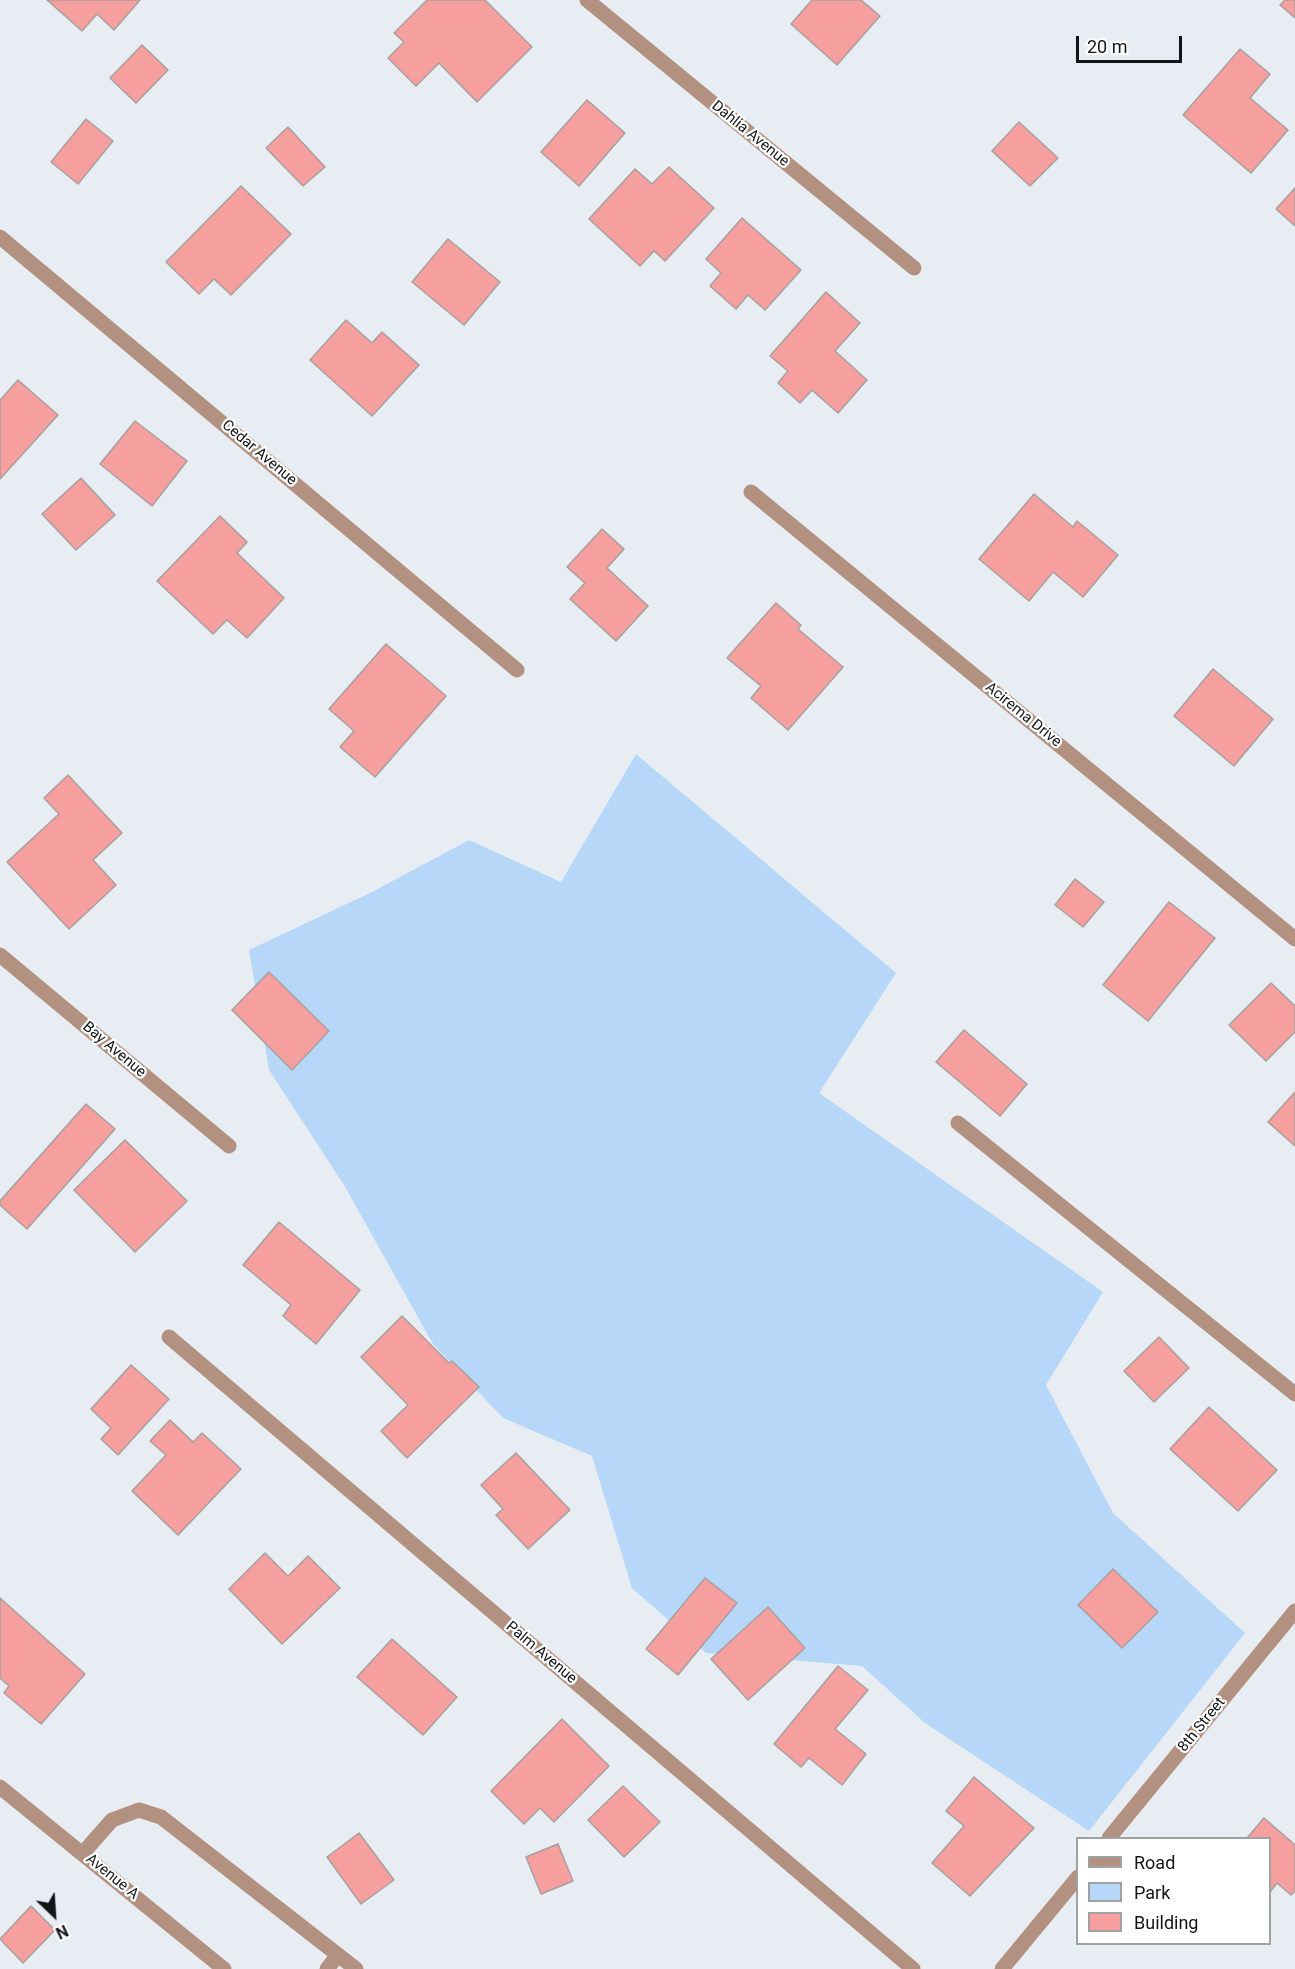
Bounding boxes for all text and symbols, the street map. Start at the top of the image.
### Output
scale bar [1079,24,1186,62]
text: 20 m [1087,36,1127,57]
street label: Dahlia Avenue [708,97,792,171]
street label: Cedar Avenue [218,416,300,490]
street label: Acirema Drive [981,679,1065,751]
street label: Bay Avenue [79,1018,149,1082]
street label: Palm Avenue [502,1618,580,1688]
street label: 8th Street [1175,1694,1229,1756]
legend [1076,1837,1271,1945]
street label: Avenue A [82,1850,142,1904]
text: Road [1134,1852,1175,1873]
text: Park [1134,1882,1170,1903]
north arrow [24,1885,84,1945]
text: Building [1134,1912,1198,1933]
text: N [53,1921,71,1943]

